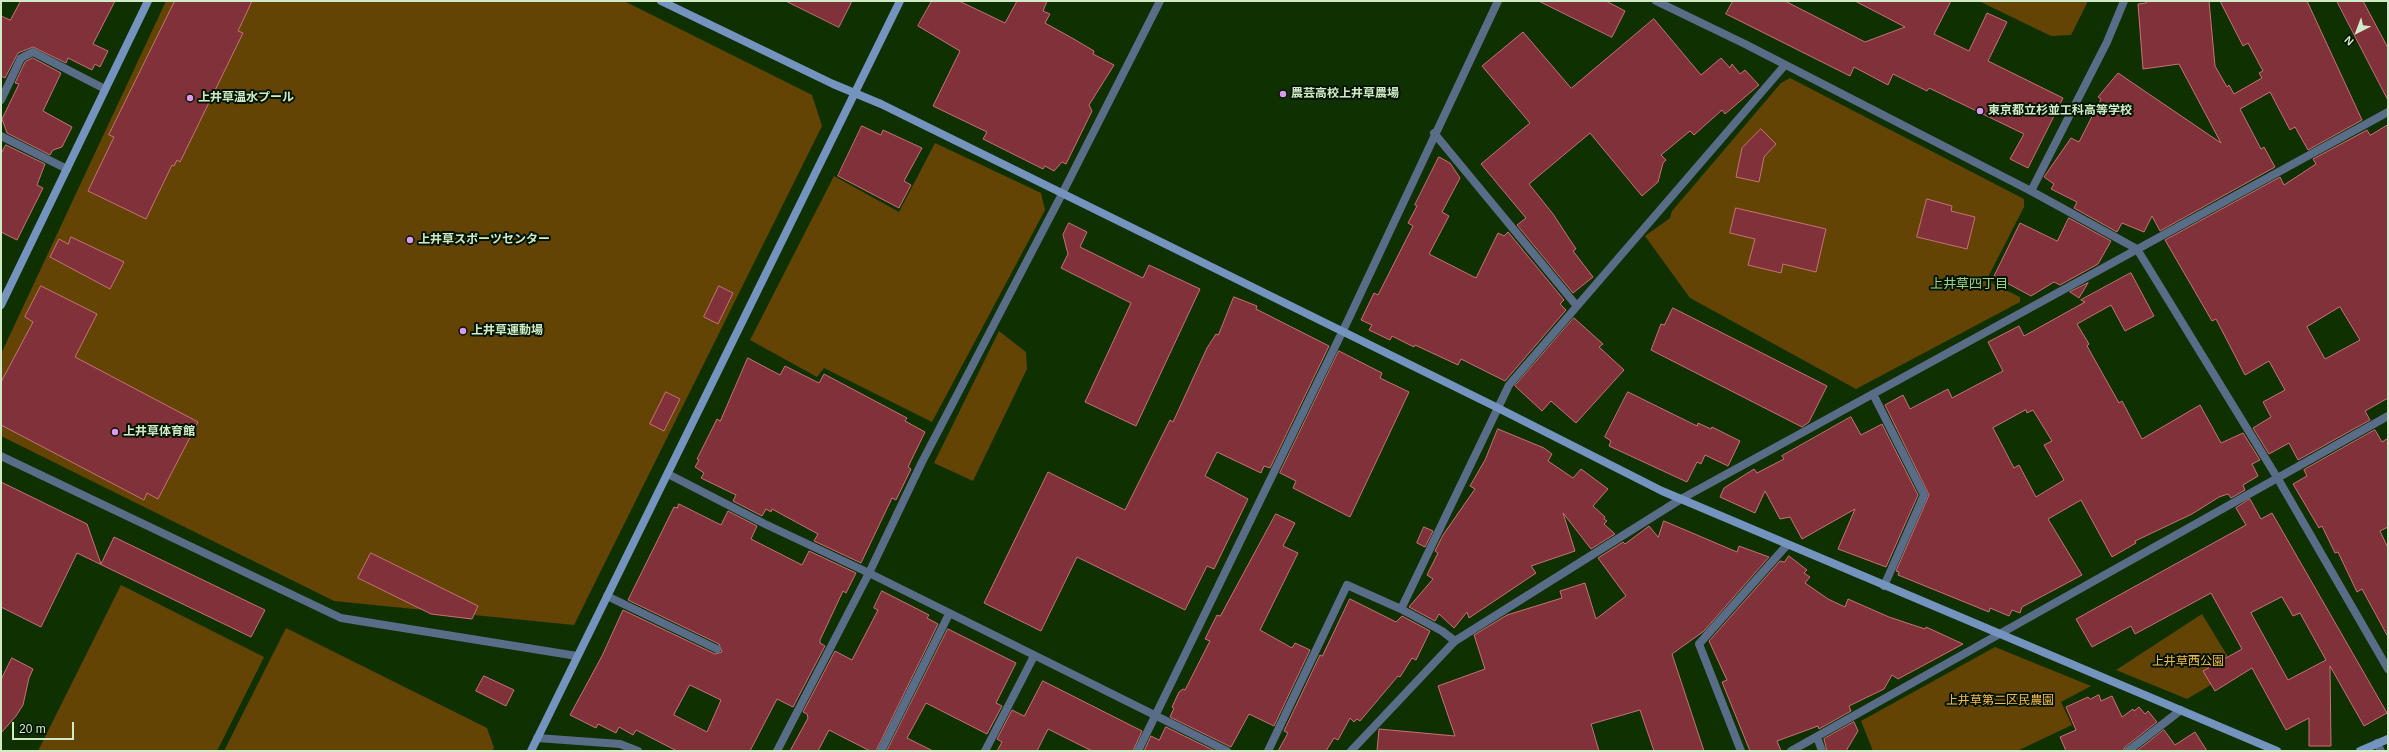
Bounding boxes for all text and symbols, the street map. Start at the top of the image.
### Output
north arrow [2337,12,2377,52]
text: N [2342,34,2356,48]
place label: 農芸高校上井草農場 [1291,87,1399,101]
marker: 農芸高校上井草農場 [1278,89,1288,99]
place label: 上井草温水プール [198,91,294,105]
marker: 上井草温水プール [185,93,195,103]
place label: 東京都立杉並工科高等学校 [1988,104,2132,118]
marker: 東京都立杉並工科高等学校 [1975,106,1985,116]
place label: 上井草スポーツセンター [418,233,550,247]
marker: 上井草スポーツセンター [405,235,415,245]
district label: 上井草四丁目 [1930,276,2008,292]
place label: 上井草運動場 [471,324,543,338]
marker: 上井草運動場 [458,326,468,336]
place label: 上井草体育館 [123,425,195,439]
marker: 上井草体育館 [110,427,120,437]
park label: 上井草西公園 [2152,655,2224,669]
park label: 上井草第二区民農園 [1946,694,2054,708]
scale bar [14,714,76,740]
text: 20 m [19,722,46,736]

